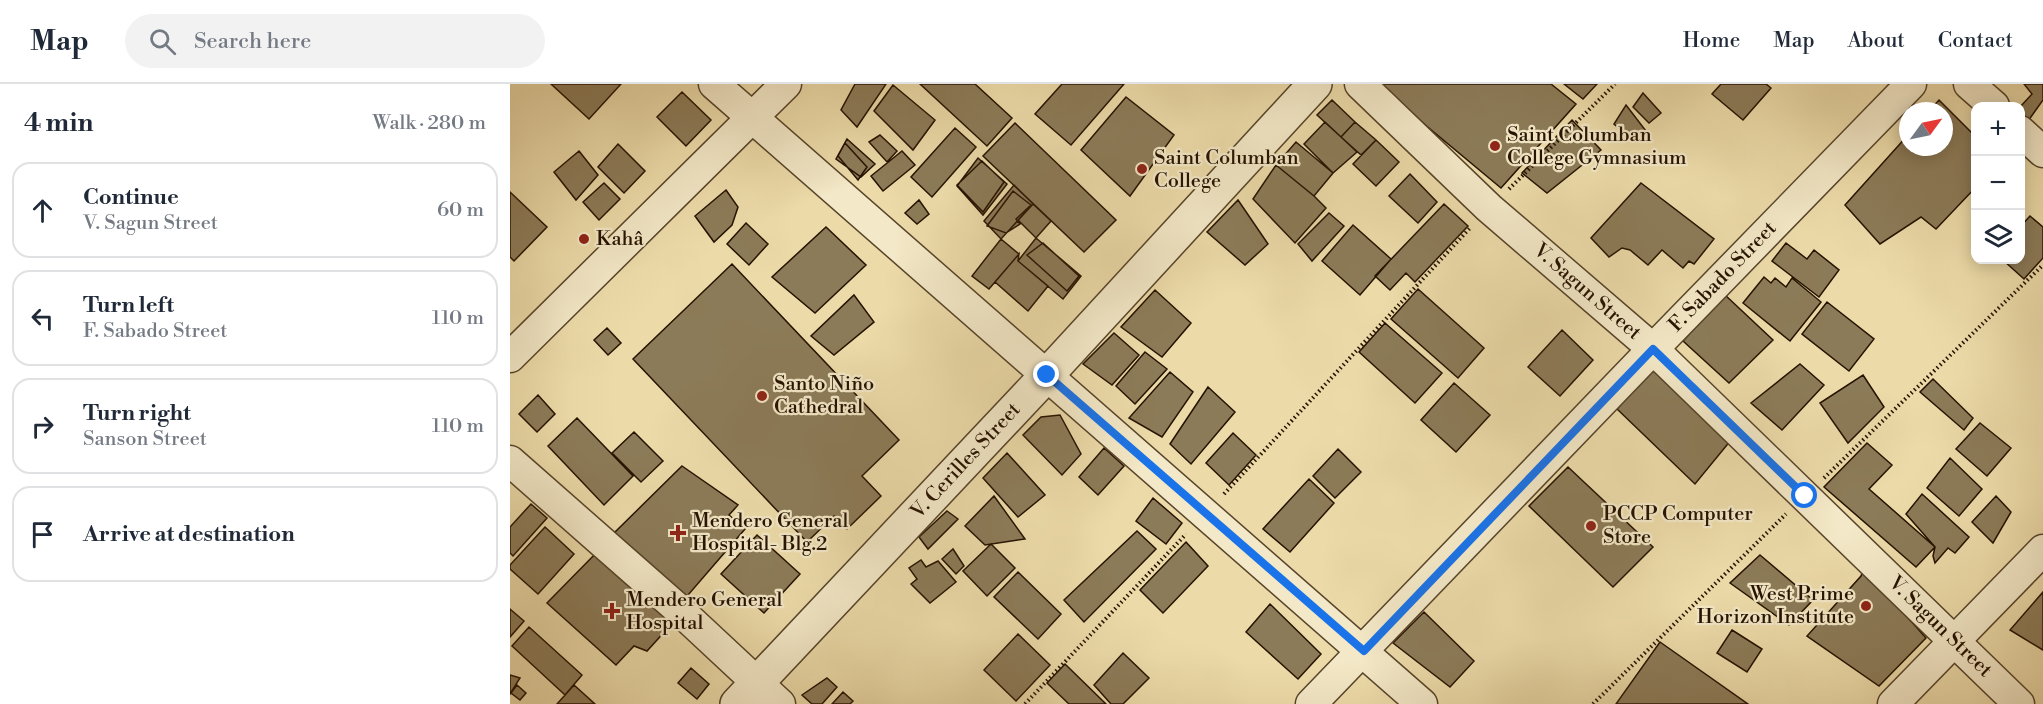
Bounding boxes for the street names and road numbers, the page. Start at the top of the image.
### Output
street label: F. Sabado Street [1664,216,1782,338]
street label: V. Sagun Street [1527,238,1646,346]
street label: V. Cerilles Street [905,398,1026,525]
street label: V. Sagun Street [1882,570,1997,683]

